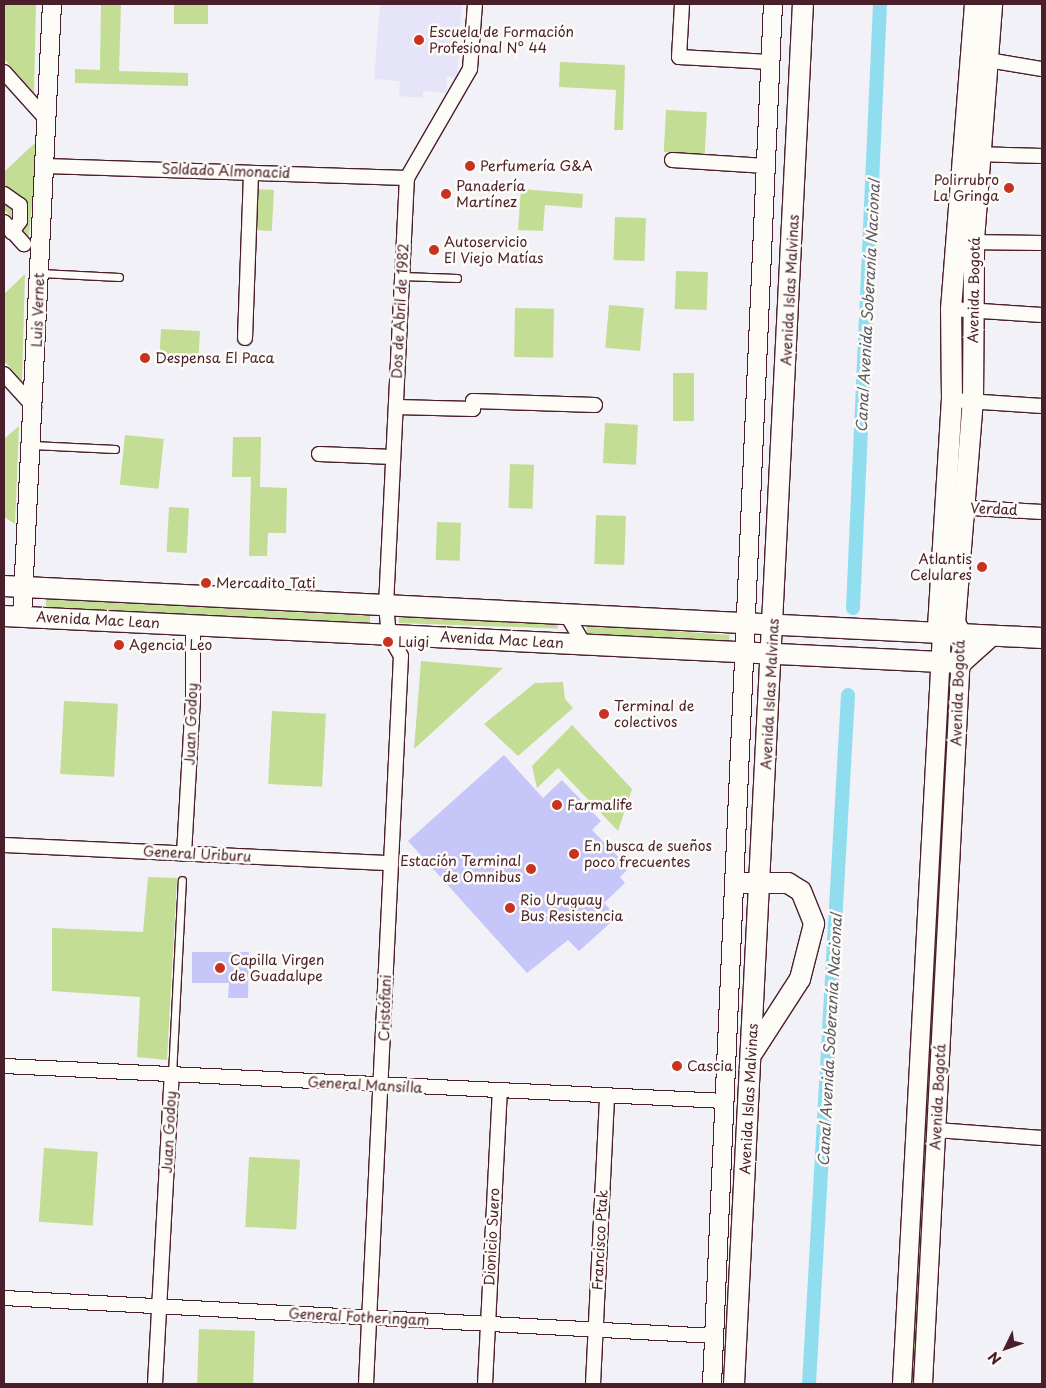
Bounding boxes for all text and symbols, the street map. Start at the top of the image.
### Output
place label: Escuela de Formación Profesional N° 44 [429,24,574,56]
marker: Escuela de Formación Profesional N° 44 [413,34,425,46]
place label: Perfumería G&A [480,158,593,174]
street label: Soldado Almonacid [161,160,291,182]
marker: Perfumería G&A [464,160,476,172]
place label: Polirrubro La Gringa [931,172,999,204]
place label: Panadería Martínez [456,178,525,210]
water label: Canal Avenida Soberanía Nacional [851,180,883,432]
marker: Polirrubro La Gringa [1003,182,1015,194]
marker: Panadería Martínez [440,188,452,200]
street label: Avenida Islas Malvinas [778,214,802,366]
place label: Autoservicio El Viejo Matías [444,234,544,266]
street label: Avenida Bogotá [965,237,983,343]
street label: Dos de Abril de 1982 [388,241,412,381]
marker: Autoservicio El Viejo Matías [428,244,440,256]
street label: Luis Vernet [28,272,48,348]
place label: Despensa El Paca [155,350,274,366]
marker: Despensa El Paca [139,352,151,364]
street label: Verdad [970,499,1018,519]
place label: Atlantis Celulares [910,551,972,584]
marker: Atlantis Celulares [976,561,988,573]
place label: Mercadito Tati [216,575,315,591]
marker: Mercadito Tati [200,577,212,589]
street label: Avenida Mac Lean [36,608,160,632]
street label: Avenida Islas Malvinas [758,618,782,770]
street label: Avenida Mac Lean [440,628,564,652]
place label: Luigi [398,634,429,650]
marker: Luigi [382,636,394,648]
place label: Agencia Leo [129,637,211,653]
marker: Agencia Leo [113,639,125,651]
street label: Avenida Bogotá [948,640,968,746]
street label: Juan Godoy [181,683,201,765]
place label: Terminal de colectivos [614,698,694,730]
marker: Terminal de colectivos [598,708,610,720]
place label: Farmalife [567,797,633,813]
marker: Farmalife [551,799,563,811]
place label: En busca de sueños poco frecuentes [584,838,714,870]
street label: General Uriburu [142,843,252,865]
marker: En busca de sueños poco frecuentes [568,848,580,860]
place label: Estación Terminal de Omnibus [400,853,521,886]
marker: Estación Terminal de Omnibus [525,863,537,875]
place label: Rio Uruguay Bus Resistencia [520,892,623,924]
marker: Rio Uruguay Bus Resistencia [504,902,516,914]
water label: Canal Avenida Soberanía Nacional [813,914,845,1166]
place label: Capilla Virgen de Guadalupe [230,952,325,984]
marker: Capilla Virgen de Guadalupe [214,962,226,974]
street label: Cristófani [375,974,395,1042]
street label: Avenida Islas Malvinas [737,1023,761,1175]
street label: Avenida Bogotá [927,1044,949,1150]
place label: Cascia [687,1058,733,1074]
marker: Cascia [671,1060,683,1072]
street label: General Mansilla [307,1074,423,1096]
street label: Juan Godoy [158,1091,180,1173]
street label: Dionicio Suero [481,1187,503,1287]
street label: Francisco Ptak [589,1189,611,1291]
street label: General Fotheringam [288,1305,430,1329]
north arrow [981,1323,1031,1373]
text: N [983,1347,1006,1370]

